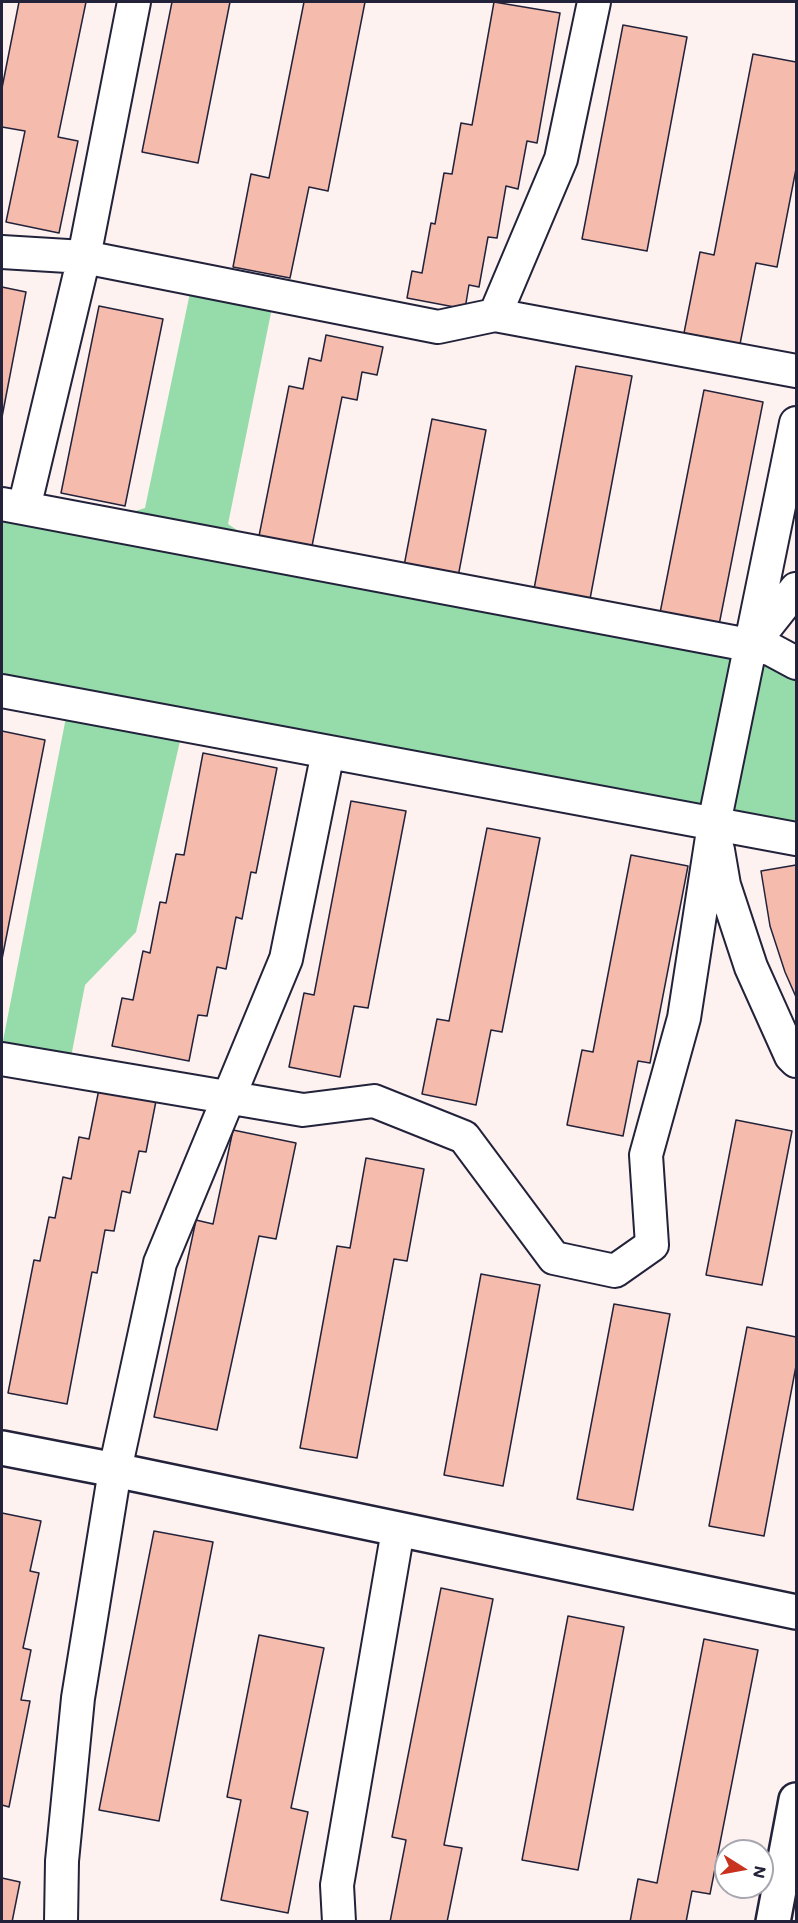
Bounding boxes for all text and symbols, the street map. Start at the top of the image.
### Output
north arrow [714,1839,774,1899]
text: N [749,1864,772,1880]

